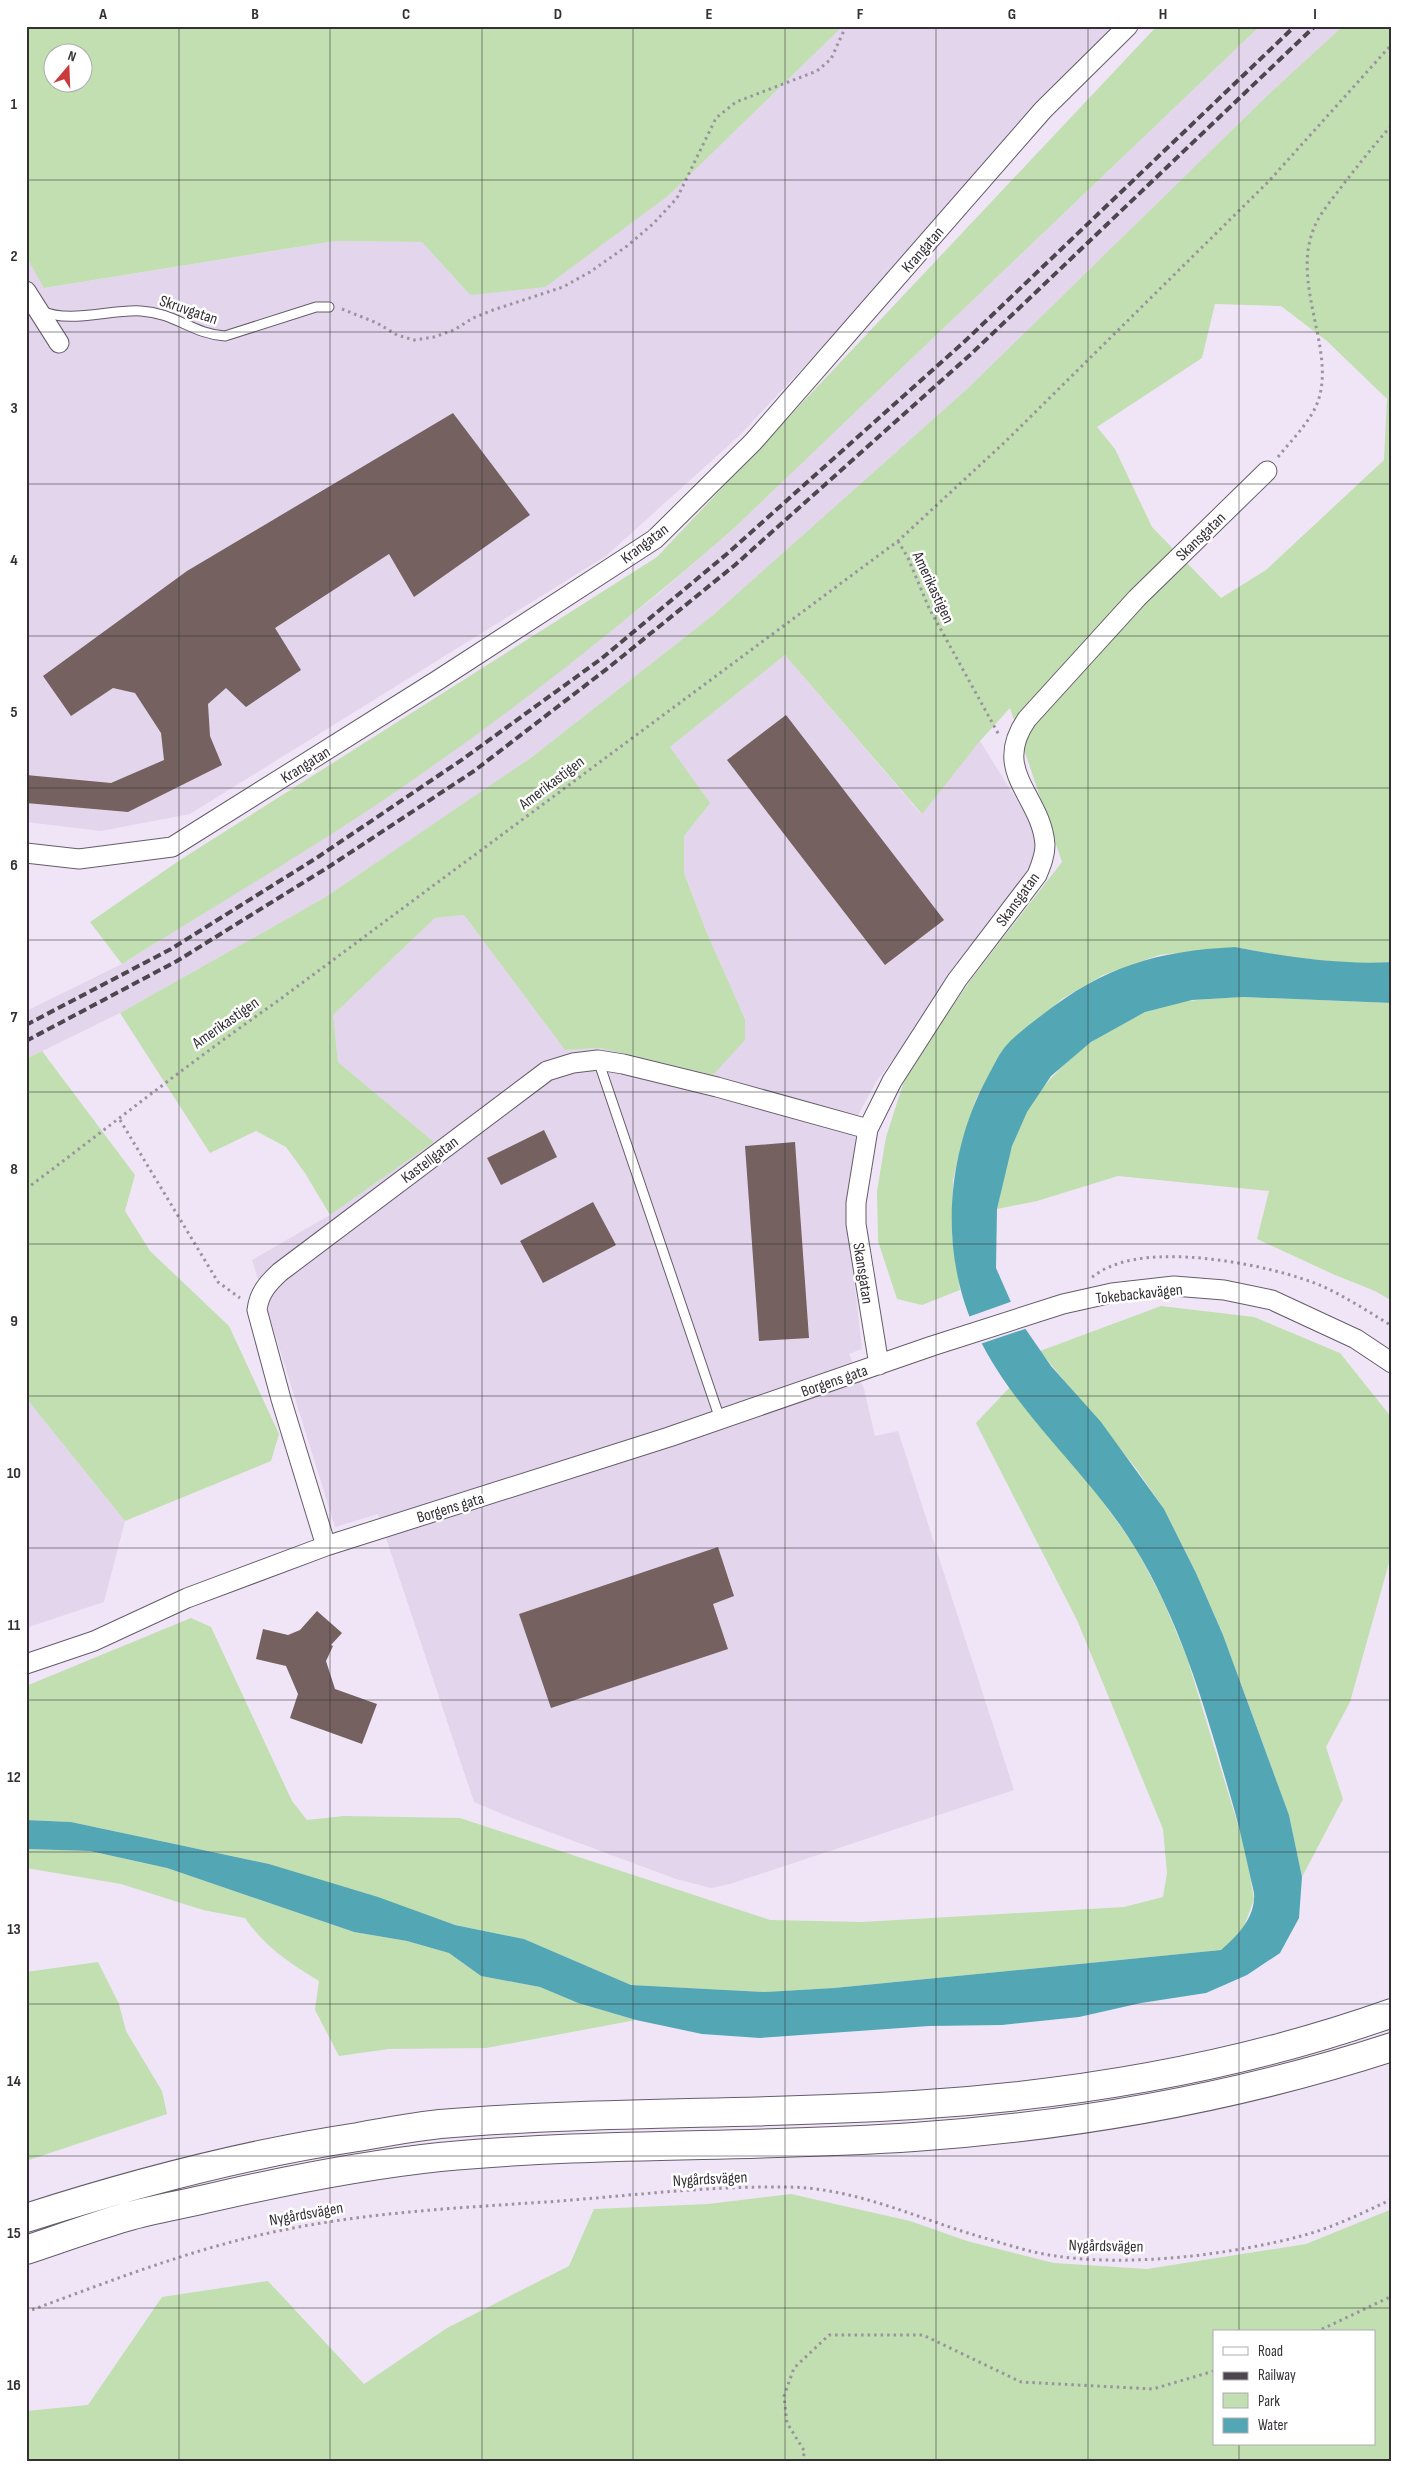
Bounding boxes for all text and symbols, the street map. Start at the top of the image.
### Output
text: A [98,5,107,24]
text: B [251,5,259,24]
text: C [402,5,410,24]
text: D [554,5,562,24]
text: E [706,5,713,24]
text: F [857,5,864,24]
text: G [1008,5,1016,24]
text: H [1159,5,1167,24]
text: I [1313,5,1317,24]
north arrow [42,42,92,92]
text: N [66,47,78,65]
text: 1 [11,95,18,114]
street label: Krangatan [898,223,948,277]
text: 2 [10,247,18,266]
street label: Skruvgatan [157,292,220,329]
text: 3 [10,399,18,418]
street label: Skansgatan [1172,509,1230,565]
street label: Krangatan [617,520,672,568]
street label: Amerikastigen [907,548,958,626]
text: 4 [10,551,18,570]
text: 5 [10,703,18,722]
street label: Krangatan [278,743,334,788]
street label: Amerikastigen [515,752,588,815]
text: 6 [10,856,18,875]
street label: Skansgatan [992,869,1044,930]
street label: Amerikastigen [188,993,263,1054]
text: 7 [11,1008,18,1027]
street label: Kastellgatan [398,1133,462,1188]
text: 8 [10,1160,18,1179]
street label: Skansgatan [848,1241,877,1305]
street label: Tokebackavägen [1095,1280,1184,1309]
text: 9 [10,1312,18,1331]
street label: Borgens gata [799,1361,870,1402]
text: 10 [7,1464,21,1483]
street label: Borgens gata [415,1489,486,1528]
text: 11 [8,1616,21,1635]
text: 12 [7,1768,21,1787]
text: 13 [7,1920,21,1939]
text: 14 [7,2072,21,2091]
street label: Nygårdsvägen [672,2168,748,2191]
street label: Nygårdsvägen [268,2199,345,2230]
text: 15 [7,2224,21,2243]
street label: Nygårdsvägen [1068,2236,1143,2257]
legend [1213,2330,1376,2446]
text: Road [1258,2342,1283,2361]
text: Railway [1258,2366,1296,2385]
text: 16 [7,2376,21,2395]
text: Park [1258,2392,1280,2411]
text: Water [1258,2416,1289,2435]

